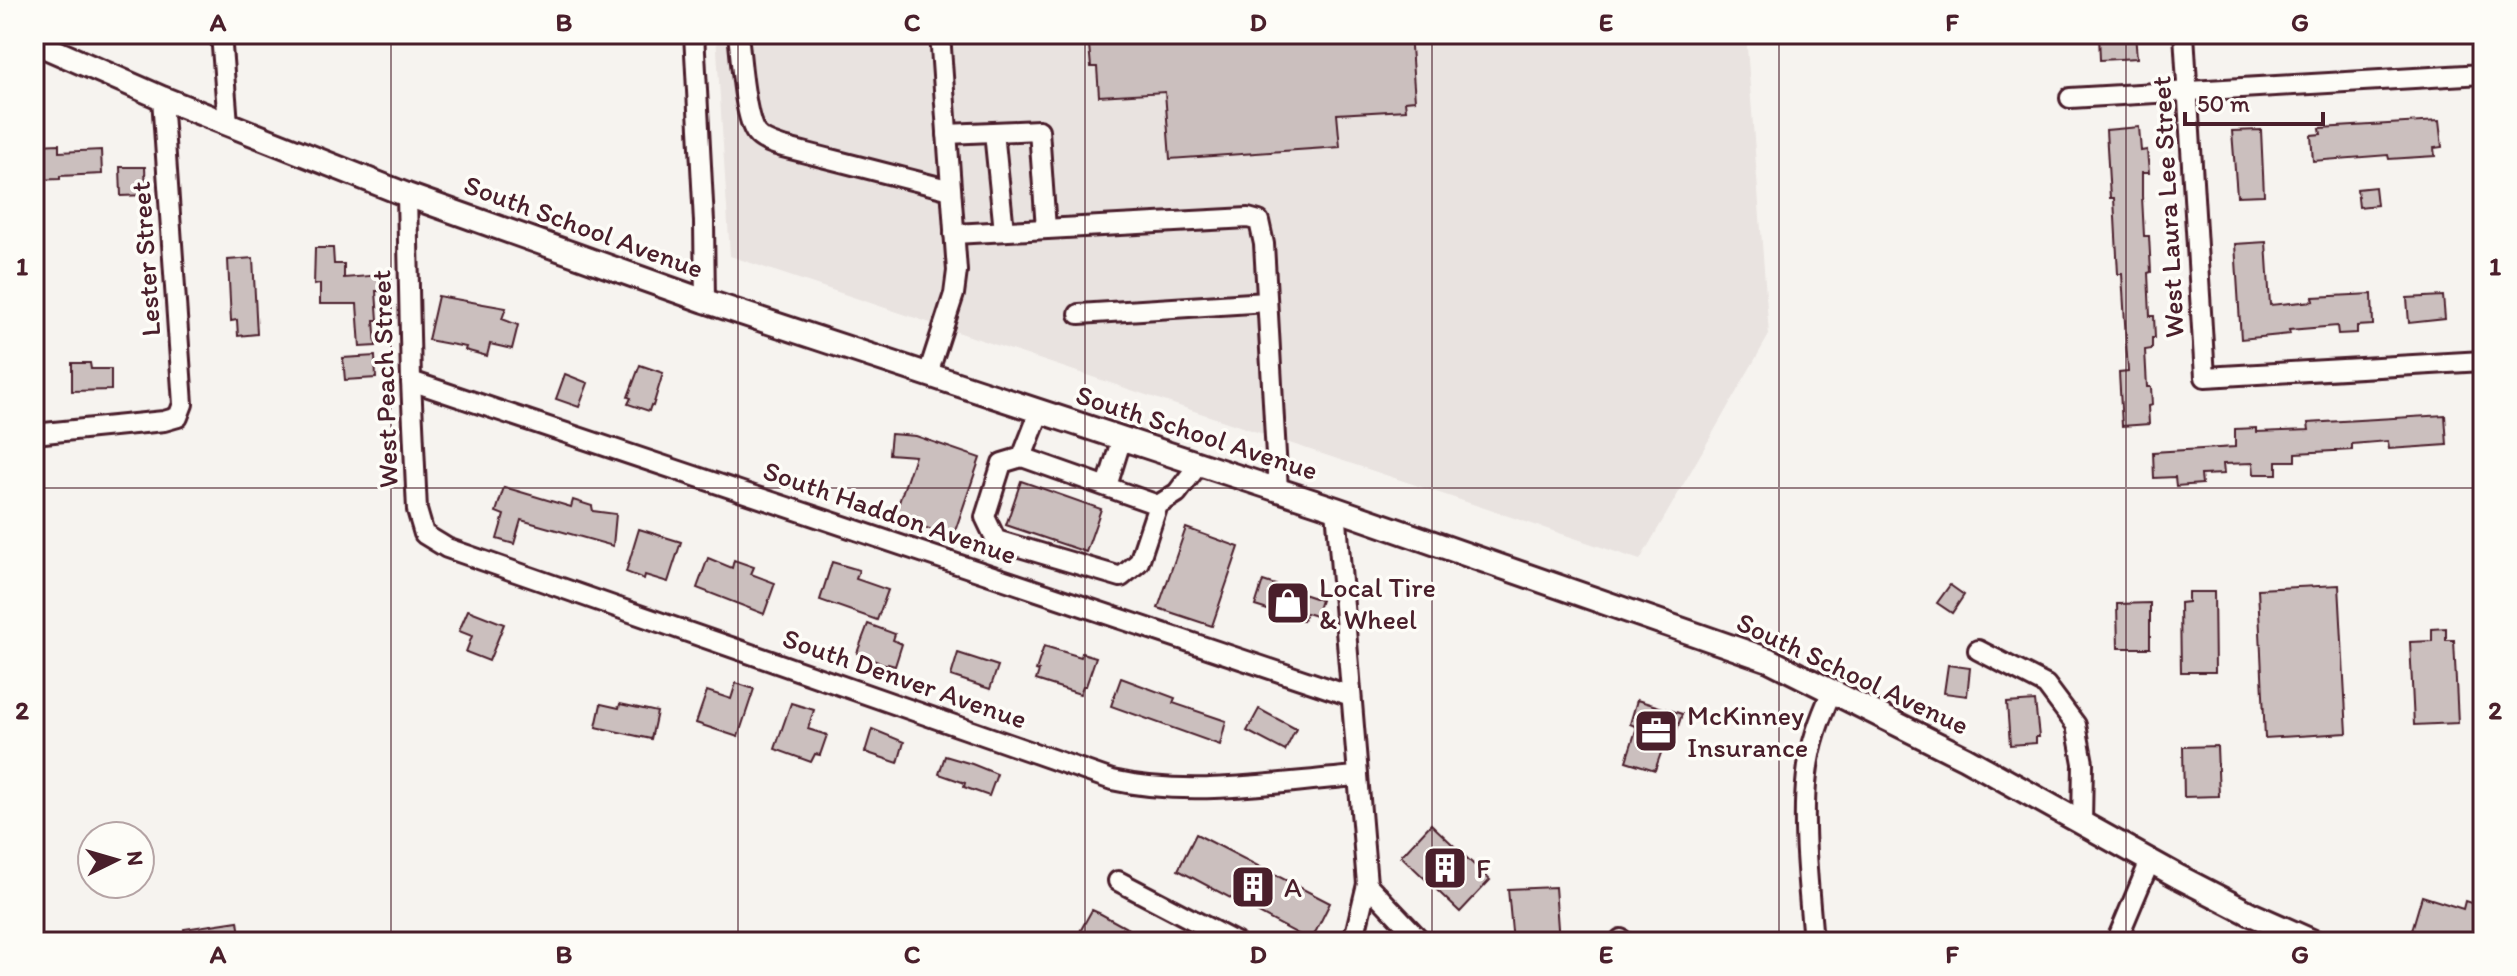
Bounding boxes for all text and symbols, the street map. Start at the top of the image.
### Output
text: A [209,6,227,38]
text: B [556,6,573,38]
text: C [904,6,921,38]
text: D [1249,6,1267,38]
text: E [1599,6,1613,38]
text: F [1945,6,1959,38]
text: G [2291,6,2309,38]
street label: West Laura Lee Street [2143,75,2191,339]
scale bar [2185,76,2323,126]
text: 50 m [2197,89,2250,118]
street label: South School Avenue [460,167,708,285]
street label: Lester Street [123,180,167,338]
text: 1 [16,250,28,282]
text: 1 [2489,250,2501,282]
street label: West Peach Street [363,269,405,489]
street label: South School Avenue [1072,377,1322,487]
street label: South Haddon Avenue [759,453,1021,571]
place label: Local Tire & Wheel [1319,570,1436,636]
shop icon: Local Tire & Wheel [1264,579,1312,627]
street label: South School Avenue [1732,604,1974,742]
street label: South Denver Avenue [779,620,1031,736]
text: 2 [15,694,29,726]
text: 2 [2488,694,2502,726]
place label: McKinney Insurance [1687,698,1808,764]
office icon: McKinney Insurance [1632,707,1680,755]
north arrow [76,820,156,900]
building icon: F [1421,844,1469,892]
text: N [121,850,150,867]
place label: F [1476,851,1491,885]
building icon: A [1229,863,1277,911]
place label: A [1284,870,1302,904]
text: A [209,938,227,970]
text: B [556,938,573,970]
text: C [904,938,921,970]
text: D [1249,938,1267,970]
text: E [1599,938,1613,970]
text: F [1945,938,1959,970]
text: G [2291,938,2309,970]

